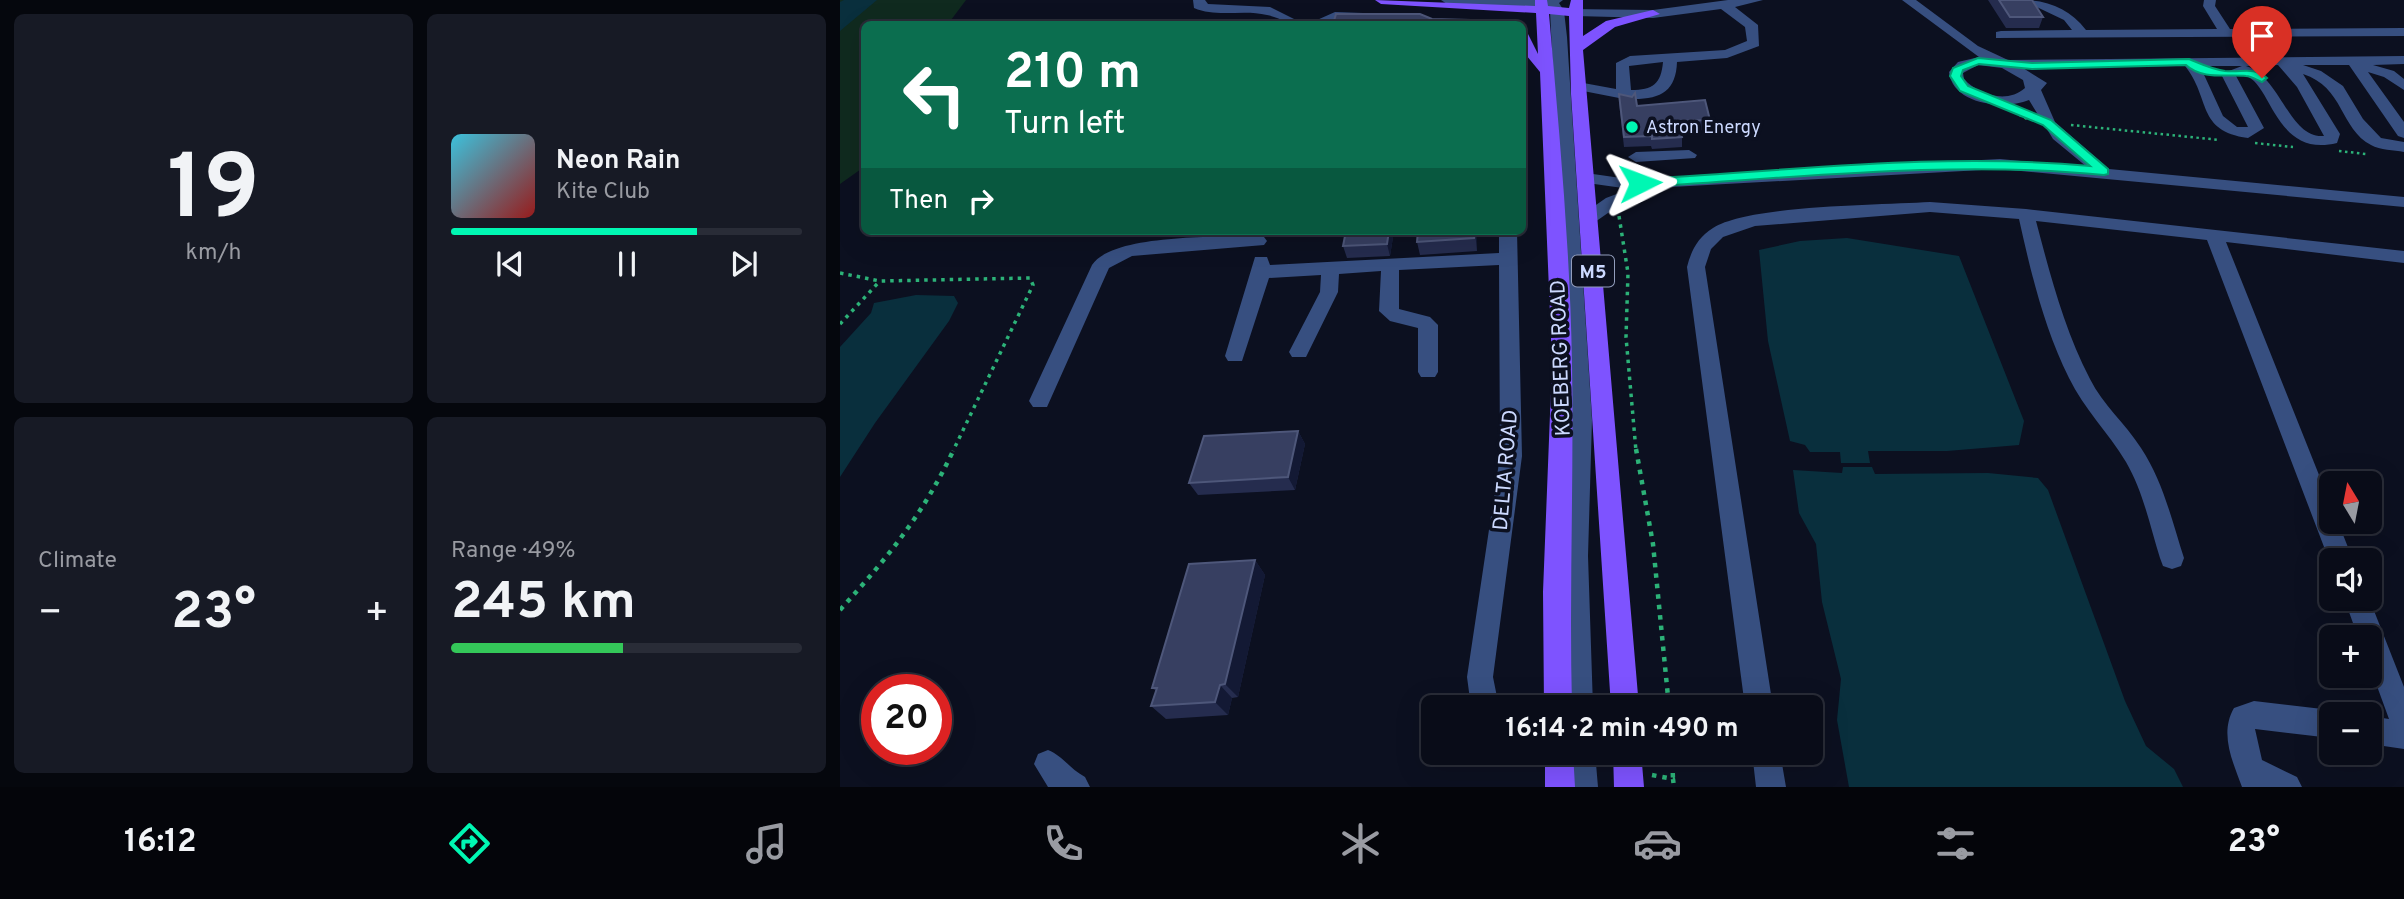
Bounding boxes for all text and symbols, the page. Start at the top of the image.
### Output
pin [2232,6,2292,78]
icon: arrive [2243,17,2281,55]
text: 210 m [1004,44,1141,106]
icon: left [889,49,980,140]
text: Turn left [1004,105,1125,145]
place label: Astron Energy [1646,117,1761,140]
marker: Astron Energy [1624,119,1640,135]
text: 19 [167,136,260,251]
text: Neon Rain [556,145,681,178]
position arrow [1603,146,1677,220]
text: Kite Club [556,178,650,207]
icon: right [962,182,1000,220]
text: Then [889,185,948,218]
text: km/h [186,239,241,268]
icon: previous [491,245,529,283]
icon: pause [608,245,646,283]
icon: next [725,245,763,283]
road number: M5 [1572,256,1614,286]
street label: KOEBERG ROAD [1545,279,1578,437]
street label: DELTA ROAD [1488,408,1525,532]
north arrow [2319,471,2382,534]
map controls [2319,471,2382,765]
text: Range · 49% [451,537,575,566]
text: Climate [38,547,117,576]
button: sound [2319,548,2382,611]
text: 245 km [451,571,636,637]
text: 23° [171,581,256,647]
text: − [38,590,63,639]
text: + [364,590,389,639]
button: + [2319,625,2382,688]
speed limit sign: 20 [861,674,952,765]
button: − [2319,702,2382,765]
text: 16:14 · 2 min · 490 m [1506,713,1738,746]
icon: directions [445,819,494,868]
icon: music [742,819,791,868]
icon: phone [1039,819,1088,868]
icon: climate [1336,819,1385,868]
icon: car [1633,819,1682,868]
icon: filters [1931,819,1980,868]
text: 16:12 [124,823,197,863]
text: 23° [2228,823,2280,863]

